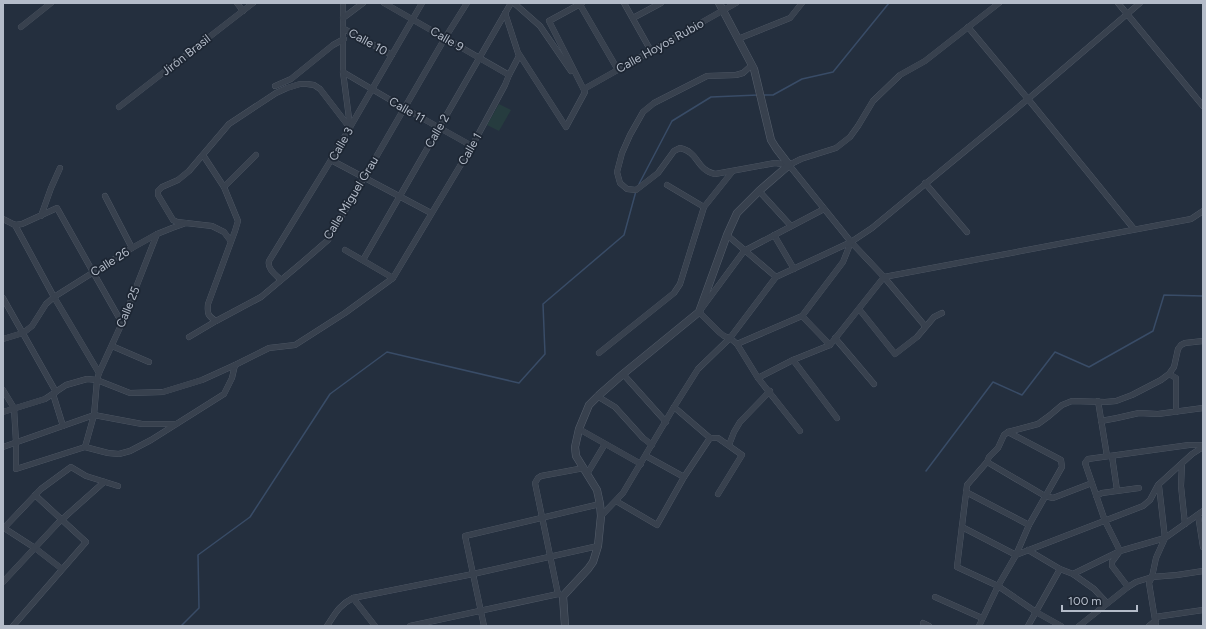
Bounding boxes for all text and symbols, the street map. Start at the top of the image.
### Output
street label: Calle Hoyos Rubio [614,16,706,76]
street label: Calle 9 [428,24,466,54]
street label: Calle 10 [346,26,390,59]
street label: Jirón Brasil [159,32,213,78]
street label: Calle 11 [386,94,428,126]
street label: Calle 2 [422,112,452,150]
street label: Calle 3 [326,125,356,163]
street label: Calle 1 [455,131,485,167]
street label: Calle Miguel Grau [321,154,381,242]
street label: Calle 26 [88,245,132,279]
street label: Calle 25 [113,284,143,330]
scale bar [1062,587,1137,613]
text: 100 m [1068,594,1102,608]

